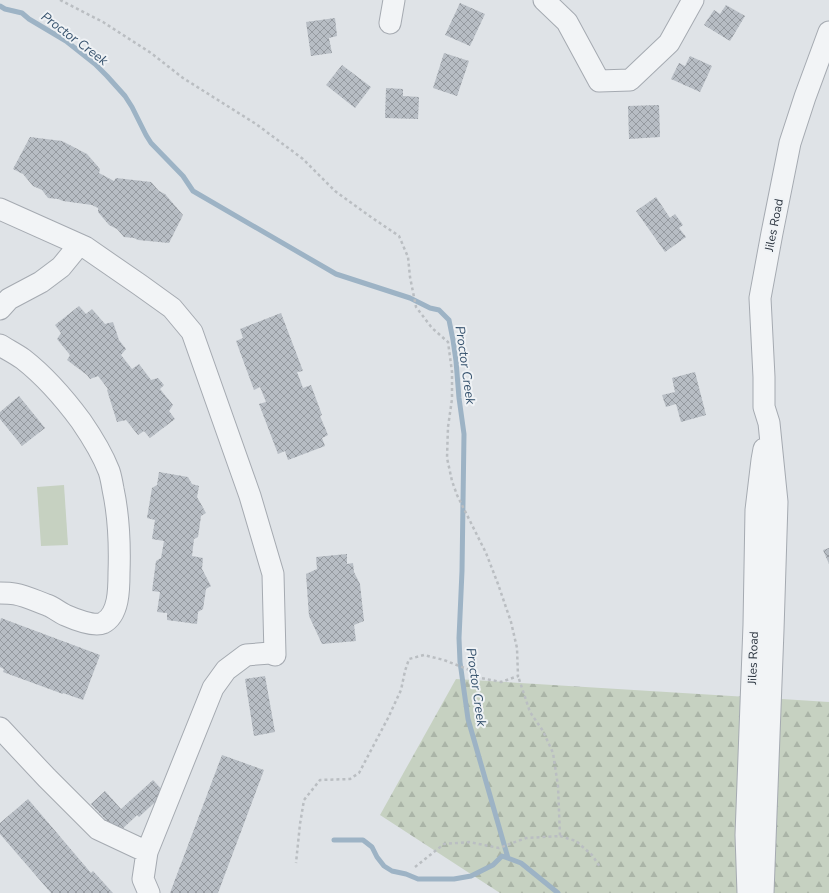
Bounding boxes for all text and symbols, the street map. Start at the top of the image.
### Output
water label: Proctor Creek [37,8,112,70]
street label: Jiles Road [761,197,787,254]
water label: Proctor Creek [451,325,480,406]
street label: Jiles Road [744,631,762,686]
water label: Proctor Creek [462,647,491,728]

